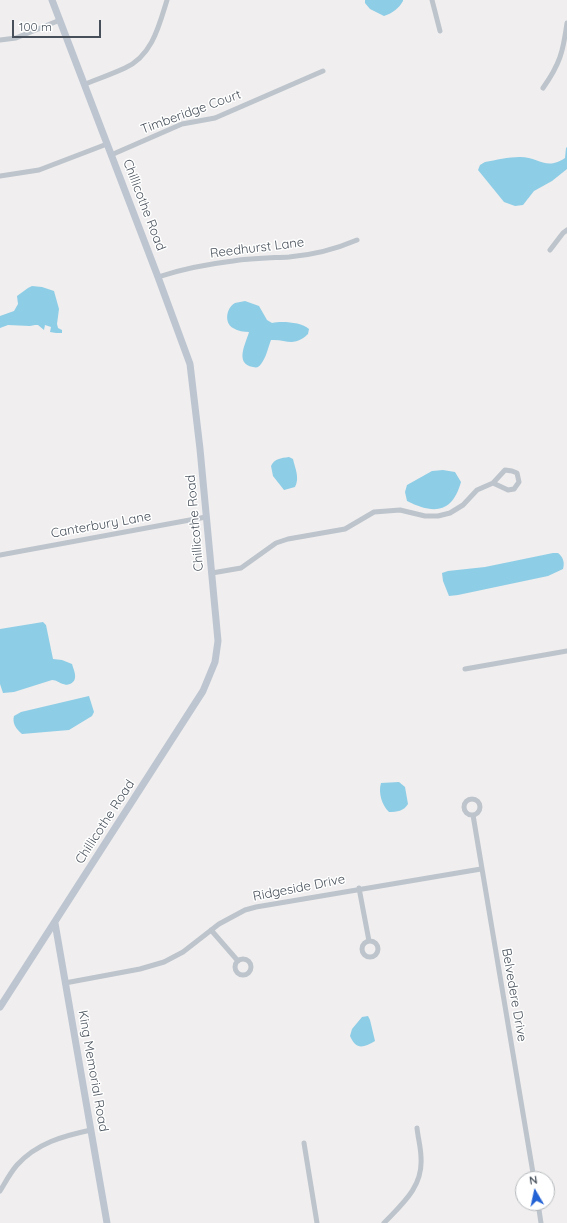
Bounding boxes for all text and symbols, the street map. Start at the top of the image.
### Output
scale bar [14,12,103,38]
text: 100 m [19,19,52,34]
street label: Timberidge Court [139,87,243,137]
street label: Chillicothe Road [119,157,169,253]
street label: Reedhurst Lane [209,234,305,262]
street label: Chillicothe Road [183,474,207,572]
street label: Canterbury Lane [50,509,152,541]
street label: Chillicothe Road [72,777,138,867]
street label: Ridgeside Drive [252,871,346,905]
street label: Belvedere Drive [498,947,530,1043]
street label: King Memorial Road [75,1009,111,1133]
north arrow [515,1171,555,1211]
text: N [528,1173,538,1188]

